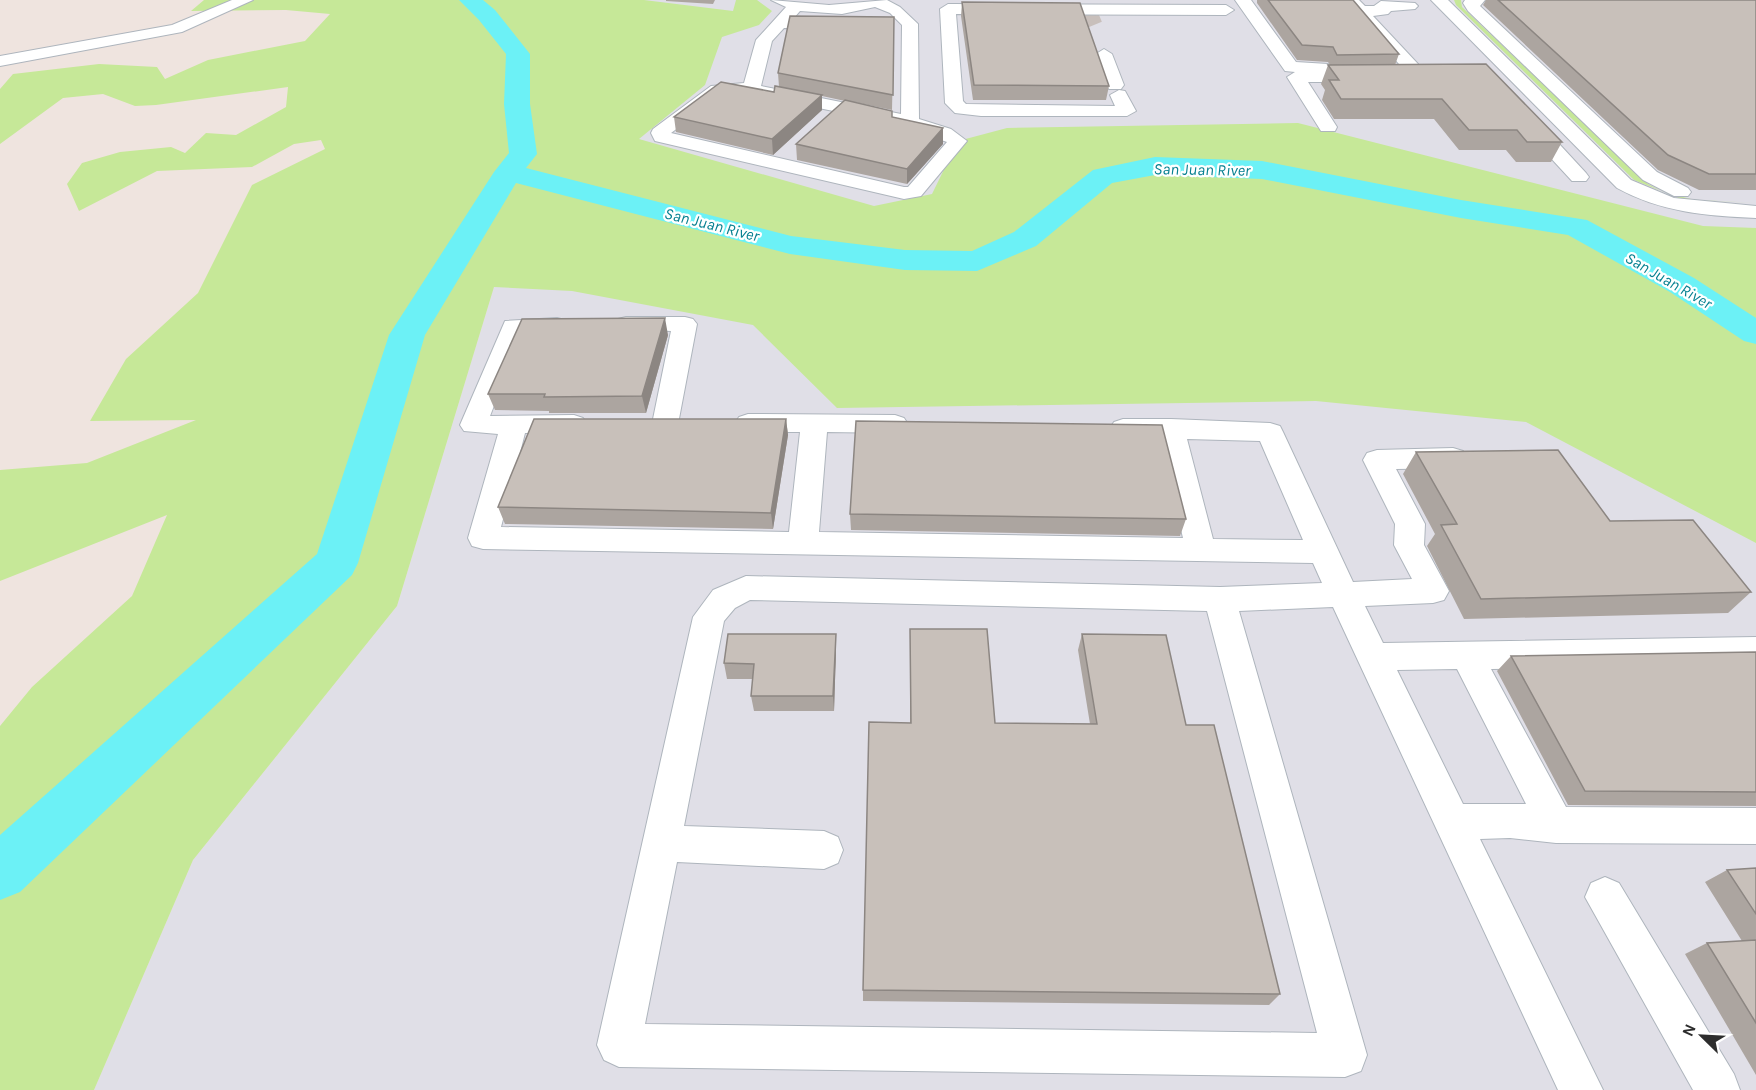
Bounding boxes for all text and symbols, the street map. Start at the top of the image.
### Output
water label: San Juan River [1153,159,1251,180]
water label: San Juan River [663,204,762,246]
water label: San Juan River [1622,248,1716,313]
north arrow [1672,1006,1732,1066]
text: N [1678,1021,1700,1039]

